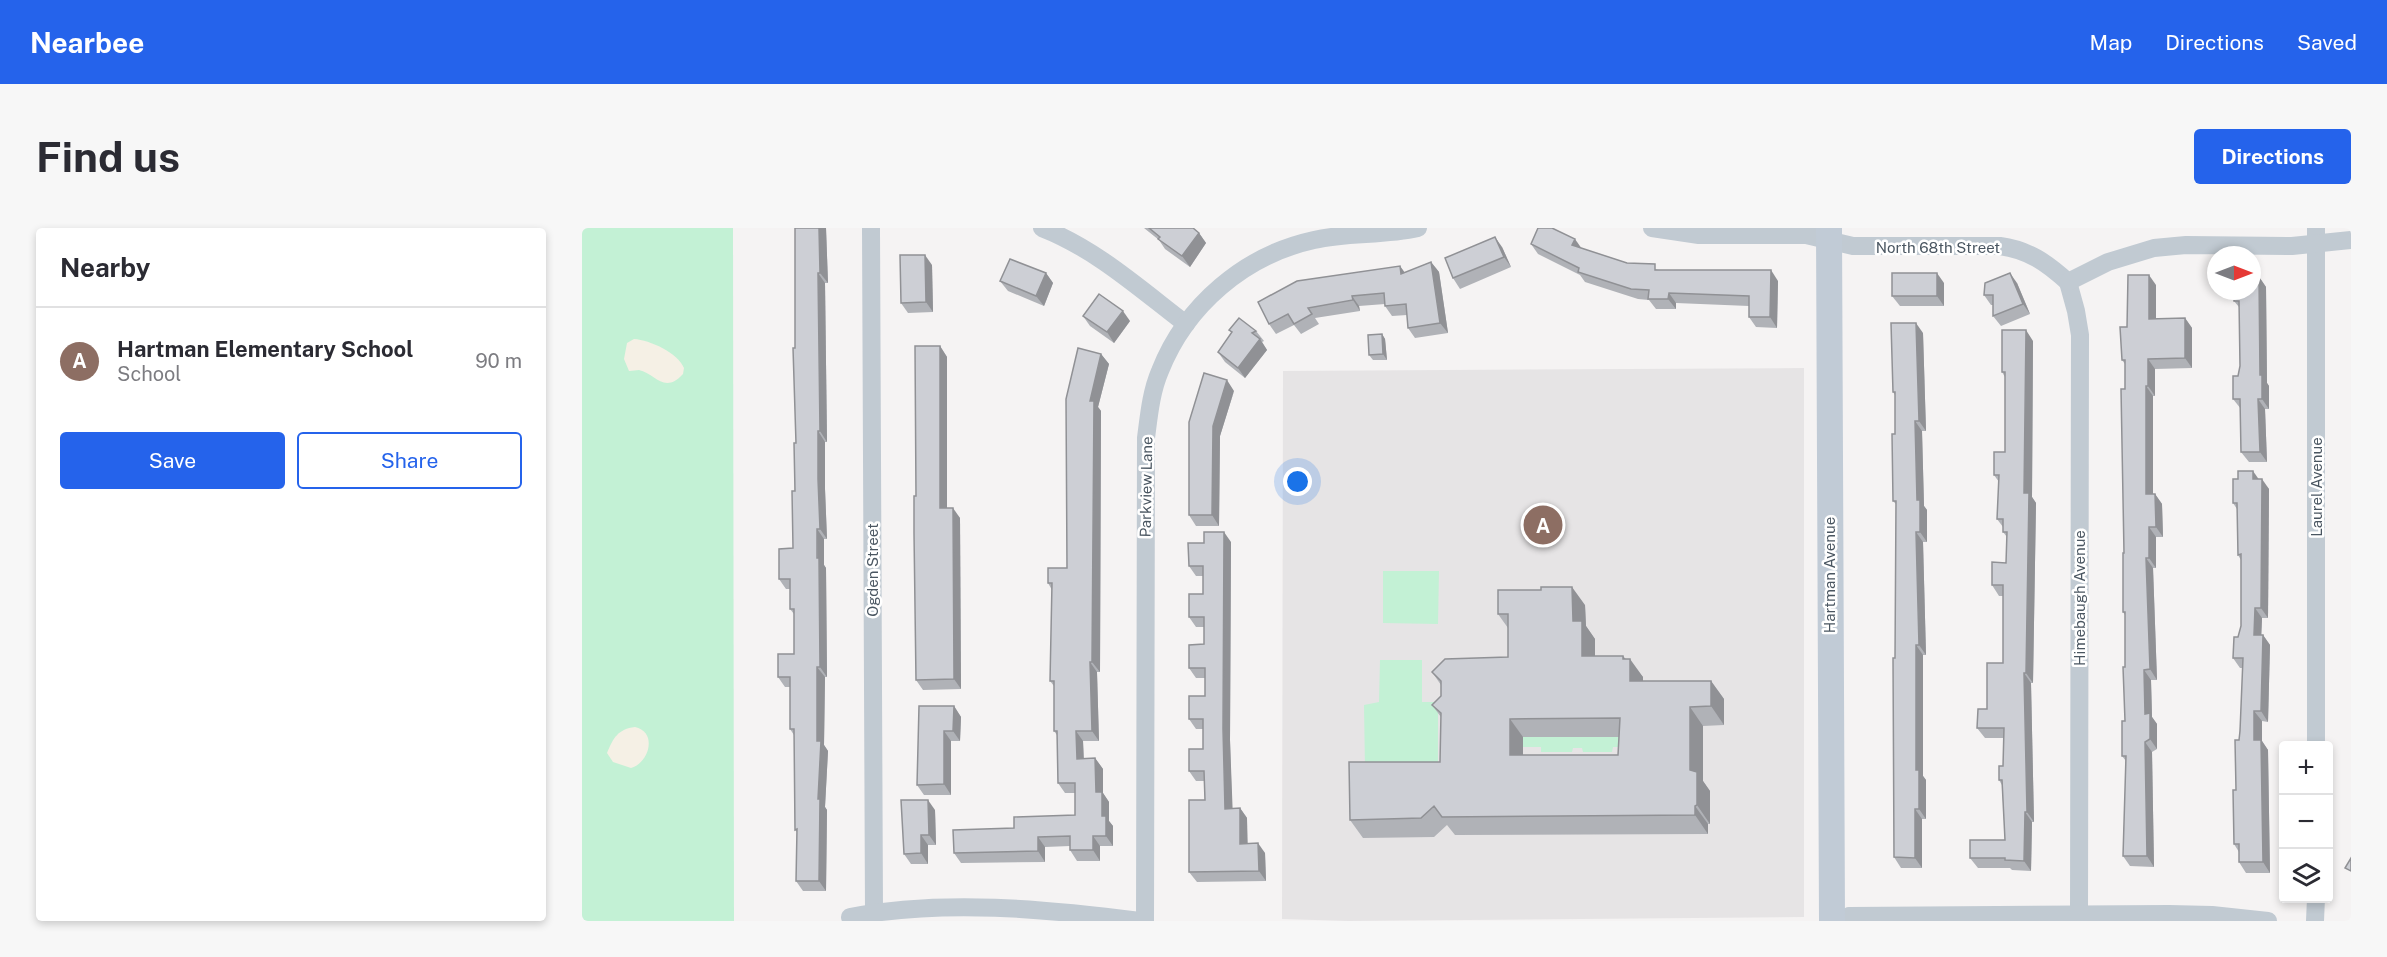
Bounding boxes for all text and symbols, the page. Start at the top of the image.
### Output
text: Nearbee [30,26,144,59]
text: Map [2090,30,2132,55]
text: Directions [2165,30,2264,55]
text: Saved [2297,30,2357,55]
button: Directions [2194,129,2351,184]
text: Find us [36,132,180,181]
street label: North 68th Street [1876,239,2000,256]
north arrow [2207,246,2261,300]
text: Nearby [60,252,150,283]
text: Hartman Elementary School [117,336,413,362]
text: A [72,349,87,373]
text: 90 m [475,349,522,373]
text: School [117,362,181,386]
button: Save [60,432,285,489]
button: Share [297,432,522,489]
street label: Parkview Lane [1137,436,1155,538]
street label: Laurel Avenue [2308,437,2325,537]
your location [1283,467,1312,496]
pin: A [1524,502,1562,548]
street label: Hartman Avenue [1821,517,1838,633]
street label: Ogden Street [864,523,881,617]
street label: Himebaugh Avenue [2071,530,2088,666]
map controls [2279,741,2333,903]
button: + [2279,741,2333,795]
button: − [2279,795,2333,849]
button: layers [2279,849,2333,903]

